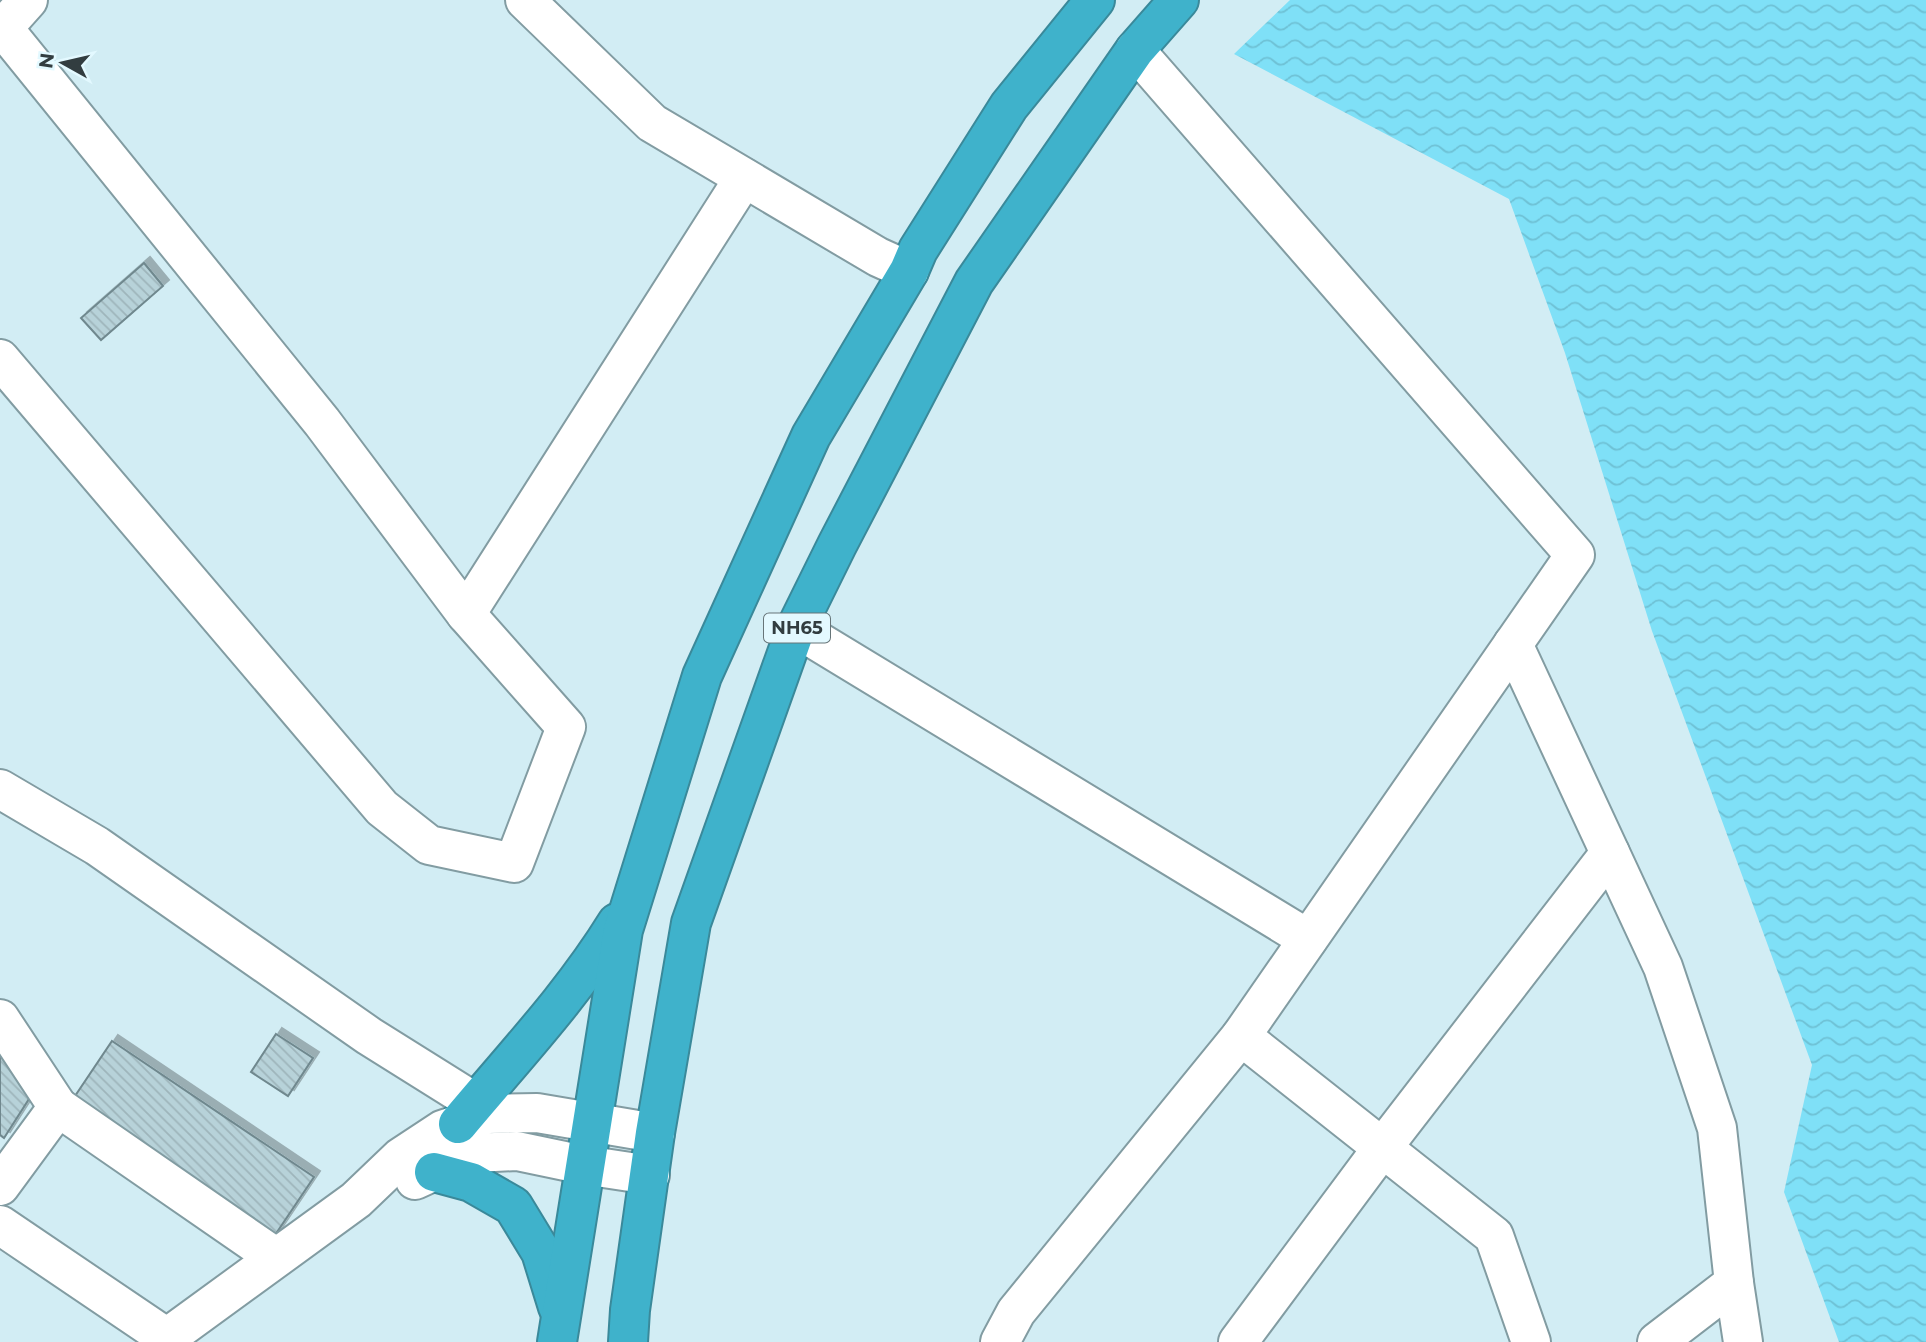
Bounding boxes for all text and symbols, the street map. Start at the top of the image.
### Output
north arrow [28,28,98,98]
text: N [34,51,59,70]
road number: NH65 [764,614,830,642]

